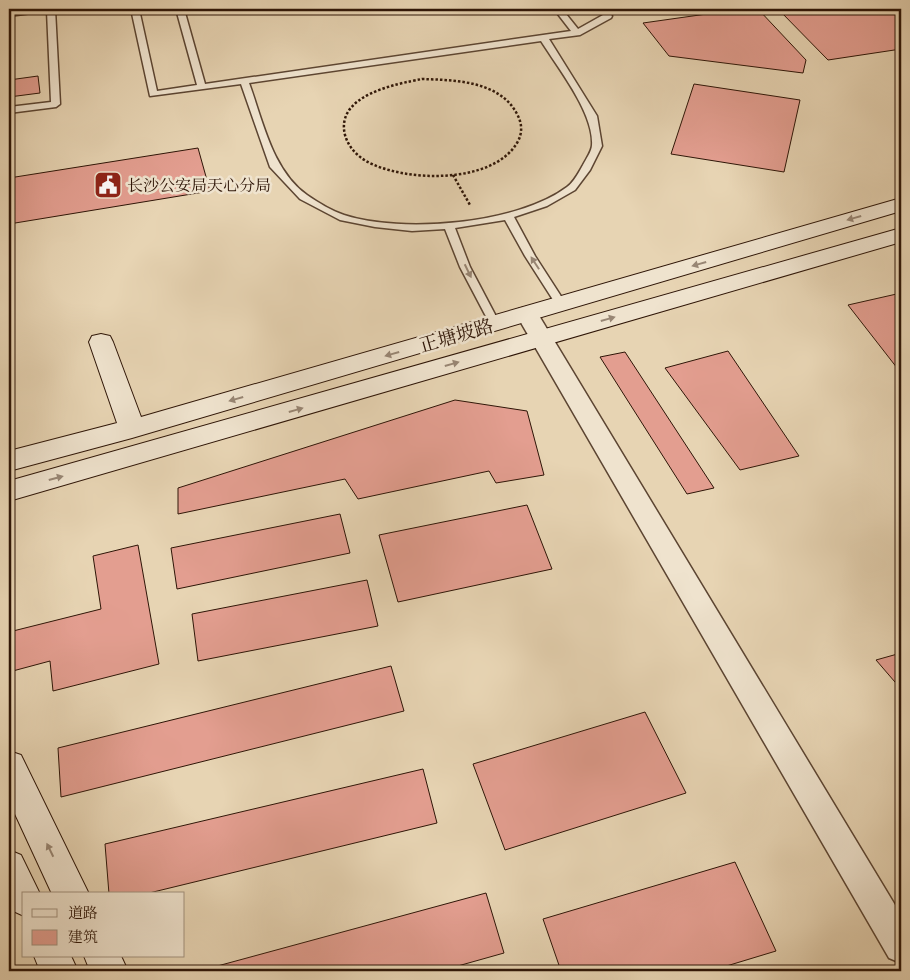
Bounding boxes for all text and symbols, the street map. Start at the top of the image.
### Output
public building icon: 长沙公安局天心分局 [93,170,123,200]
place label: 长沙公安局天心分局 [127,176,271,196]
one-way arrow [847,214,862,222]
one-way arrow [530,256,540,270]
one-way arrow [691,260,706,268]
one-way arrow [464,264,472,278]
one-way arrow [601,314,616,322]
street label: 正塘坡路 [417,315,496,358]
one-way arrow [384,350,399,358]
one-way arrow [445,360,460,368]
one-way arrow [228,396,243,404]
one-way arrow [289,406,304,414]
one-way arrow [48,474,63,482]
one-way arrow [46,843,54,857]
legend [22,892,185,958]
text: 道路 [68,904,98,923]
text: 建筑 [68,928,98,947]

